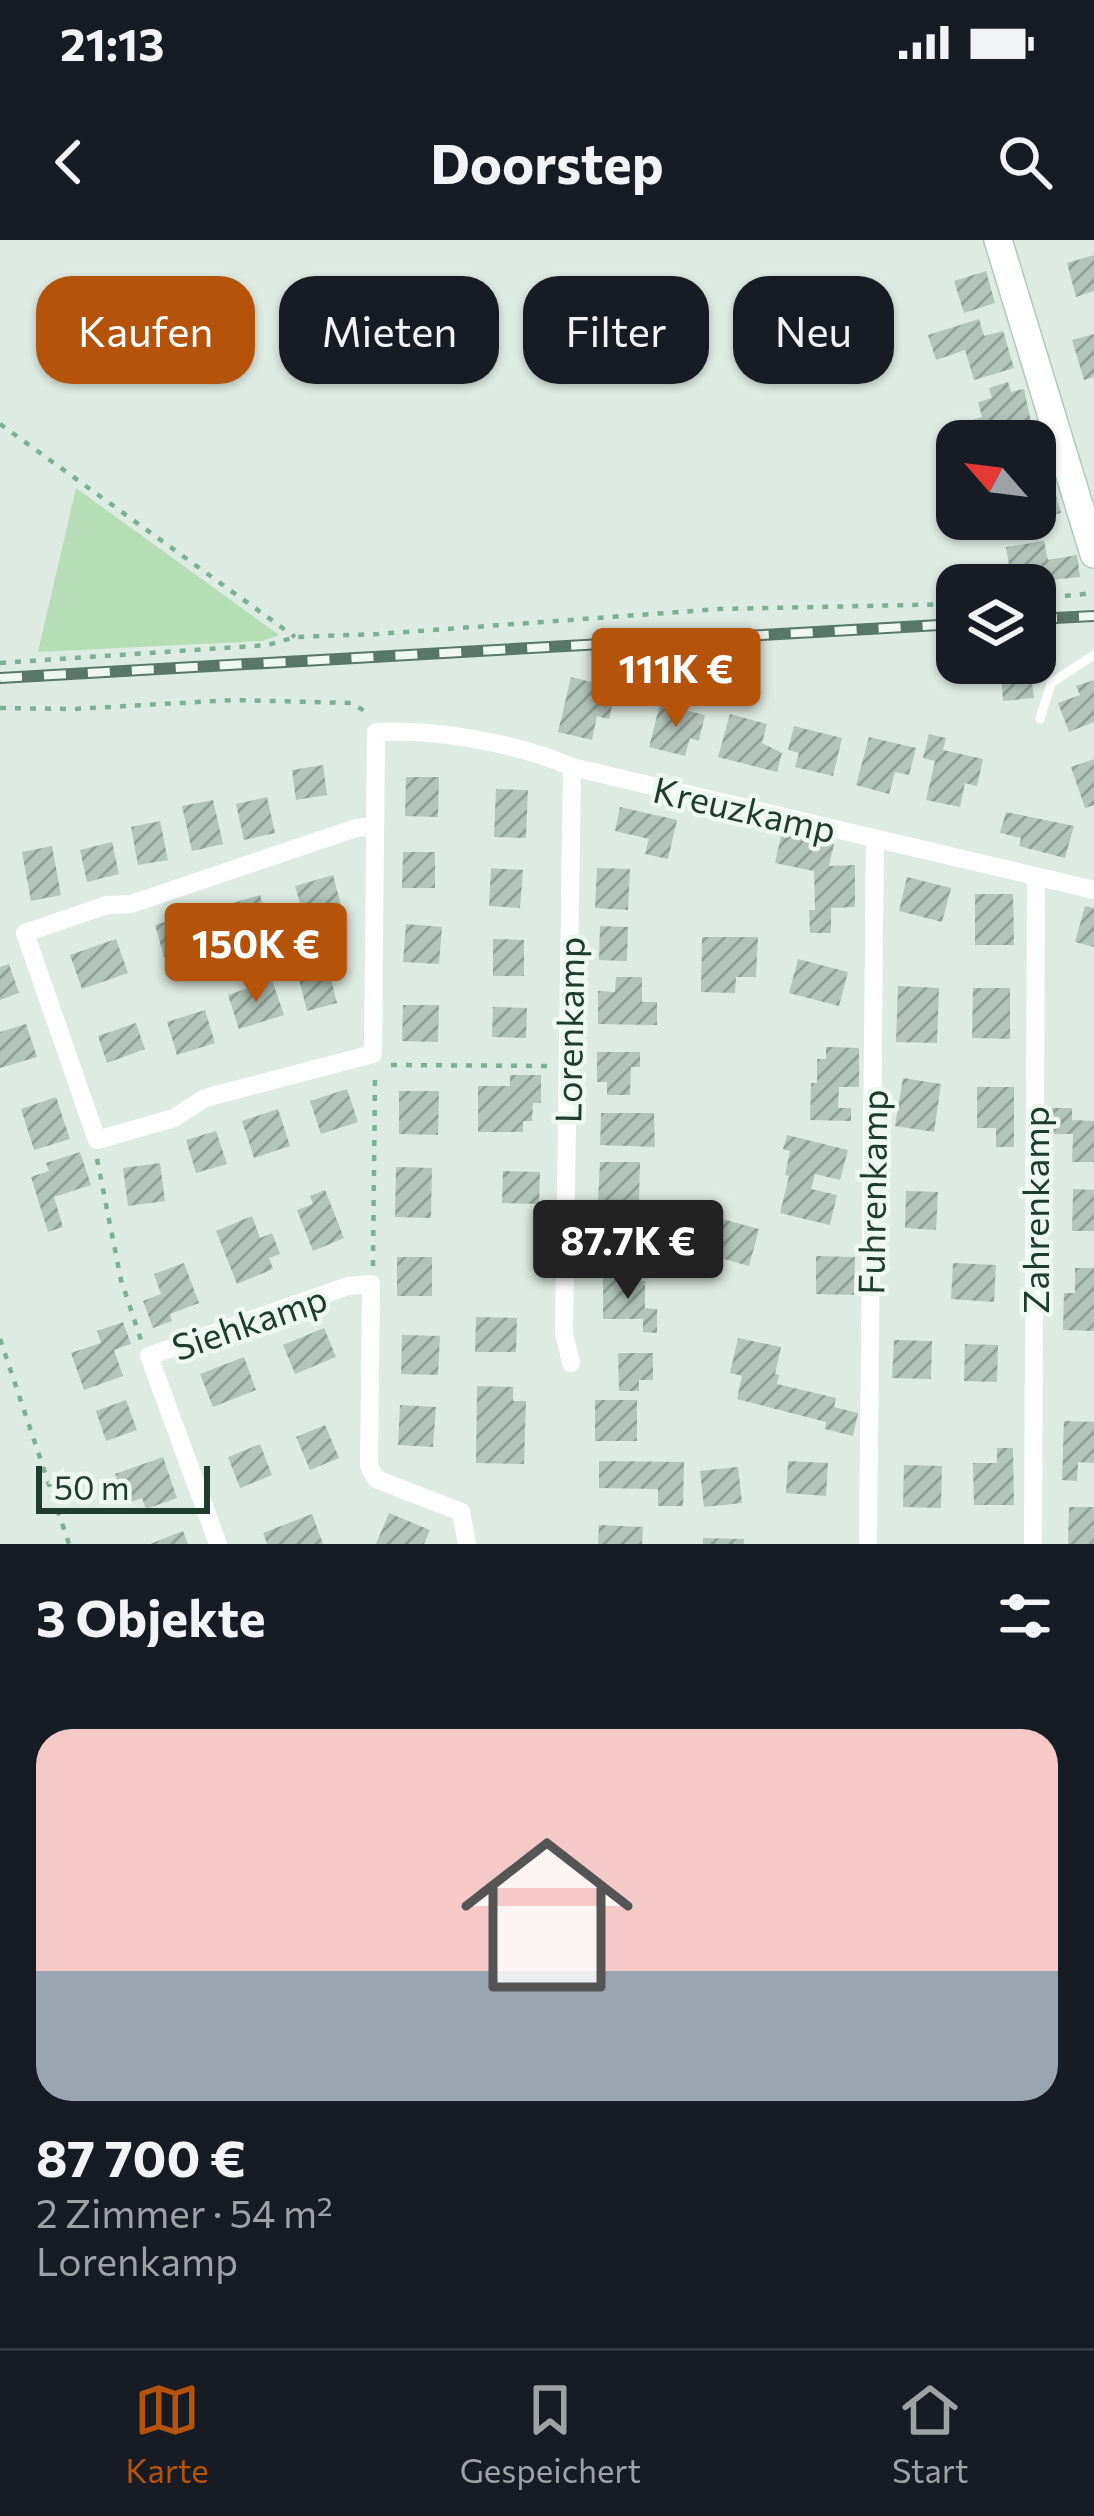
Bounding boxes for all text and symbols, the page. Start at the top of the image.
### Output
text: 21:13 [60,15,164,70]
icon: back [36,129,102,195]
text: Doorstep [430,129,664,195]
icon: search [992,129,1058,195]
chip: Kaufen [36,276,255,384]
chip: Mieten [279,276,499,384]
chip: Filter [523,276,709,384]
chip: Neu [733,276,894,384]
north arrow [936,420,1056,540]
map controls [936,420,1056,684]
button: layers [936,564,1056,684]
pin: 111K € [578,628,774,730]
text: 111K € [618,643,734,691]
street label: Kreuzkamp [649,766,841,850]
pin: 150K € [158,903,354,1005]
text: 150K € [192,918,320,966]
street label: Lorenkamp [544,936,592,1124]
street label: Fuhrenkamp [847,1089,895,1295]
street label: Zahrenkamp [1012,1106,1056,1314]
pin: 87.7K € [517,1200,739,1302]
text: 87.7K € [560,1215,696,1263]
street label: Siehkamp [166,1274,332,1368]
scale bar [36,1460,210,1513]
text: 50 m [54,1466,130,1507]
icon: filters [992,1583,1058,1649]
text: 3 Objekte [36,1585,266,1648]
icon: home [439,1807,655,2023]
text: 87 700 € [36,2125,246,2188]
text: 2 Zimmer · 54 m² [36,2188,333,2236]
text: Lorenkamp [36,2236,238,2284]
tab: Karte [125,2377,209,2490]
tab: Gespeichert [460,2377,641,2490]
tab: Start [892,2377,969,2490]

